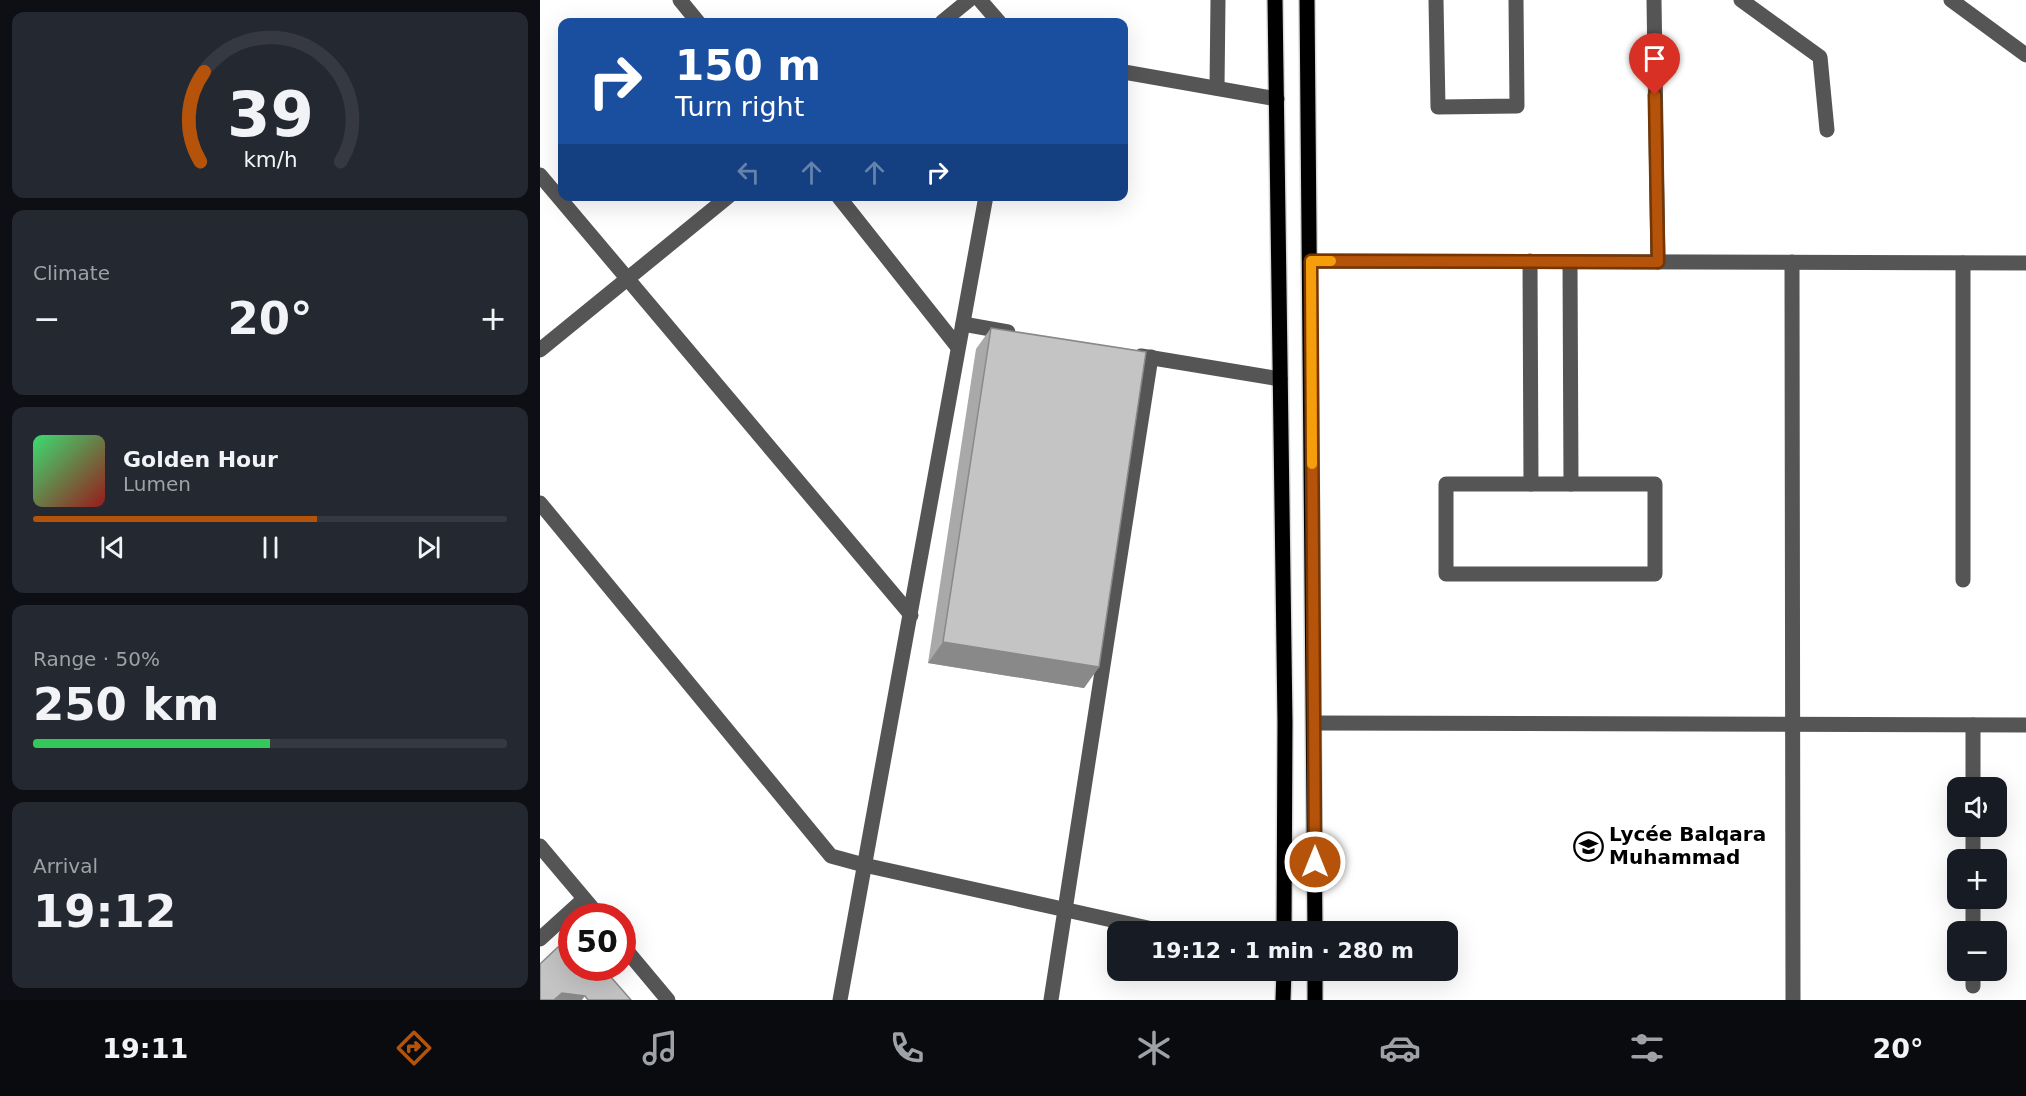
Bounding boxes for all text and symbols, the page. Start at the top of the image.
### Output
pin [1629,33,1680,95]
text: 150 m [675,41,821,90]
icon: right [576,42,654,120]
icon: arrive [1638,42,1671,75]
text: 39 [227,78,313,151]
text: Turn right [675,91,804,122]
text: km/h [243,147,297,172]
icon: left [732,156,765,189]
icon: ahead [795,156,828,189]
icon: ahead [858,156,891,189]
icon: right [921,156,954,189]
text: Climate [33,261,110,285]
text: 20° [227,292,313,345]
text: − [33,299,61,338]
text: + [479,299,507,338]
text: Golden Hour [123,447,278,472]
text: Lumen [123,472,191,496]
icon: previous [96,531,129,564]
icon: pause [254,531,287,564]
icon: next [412,531,445,564]
text: Range · 50% [33,647,160,671]
text: 250 km [33,678,219,731]
map controls [1947,777,2007,981]
button: sound [1947,777,2007,837]
place label: Lycée Balqara Muhammad [1609,822,1766,869]
position arrow [1283,830,1347,894]
school or university icon: Lycée Balqara Muhammad [1572,830,1604,862]
button: + [1947,849,2007,909]
text: Arrival [33,854,98,878]
text: 19:12 [33,885,176,938]
speed limit sign: 50 [558,903,636,981]
button: − [1947,921,2007,981]
text: 19:12 · 1 min · 280 m [1151,938,1414,963]
icon: directions [393,1027,435,1069]
icon: music [639,1027,681,1069]
icon: phone [886,1027,928,1069]
icon: climate [1133,1027,1175,1069]
icon: car [1379,1027,1421,1069]
icon: filters [1626,1027,1668,1069]
text: 19:11 [102,1033,188,1064]
text: 20° [1873,1033,1924,1064]

